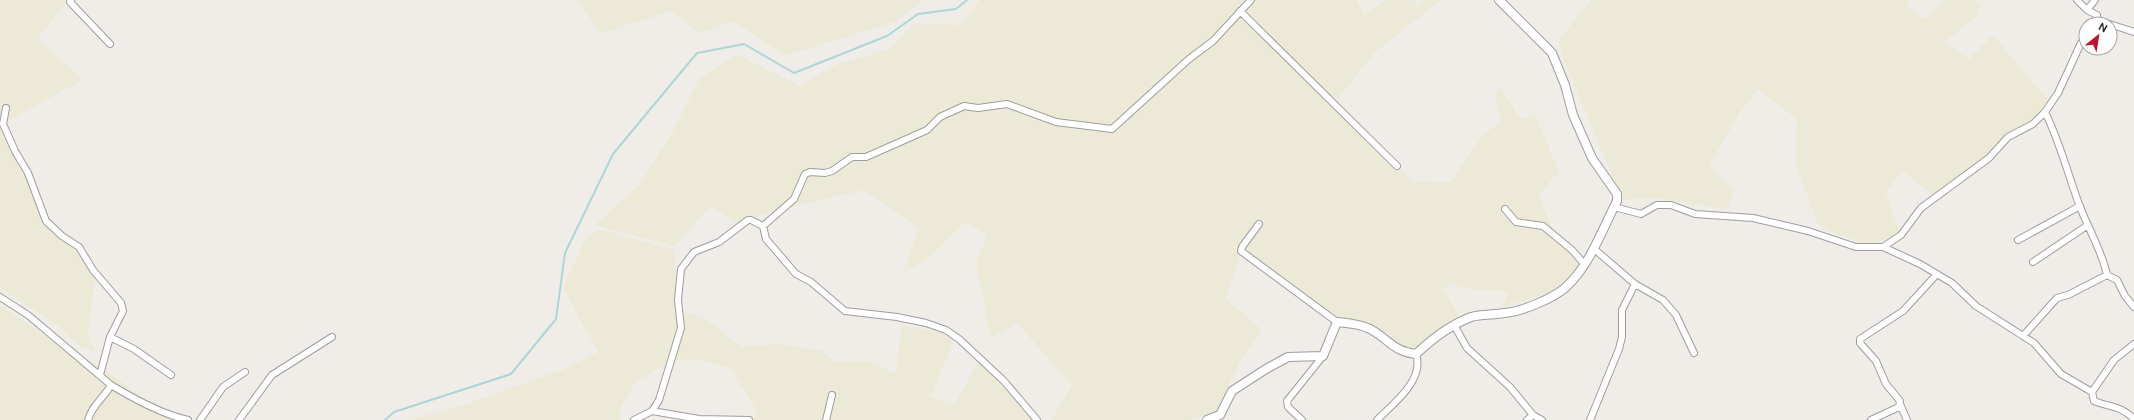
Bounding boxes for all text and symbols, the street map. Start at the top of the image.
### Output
north arrow [2078,16,2118,56]
text: N [2096,20,2110,35]

